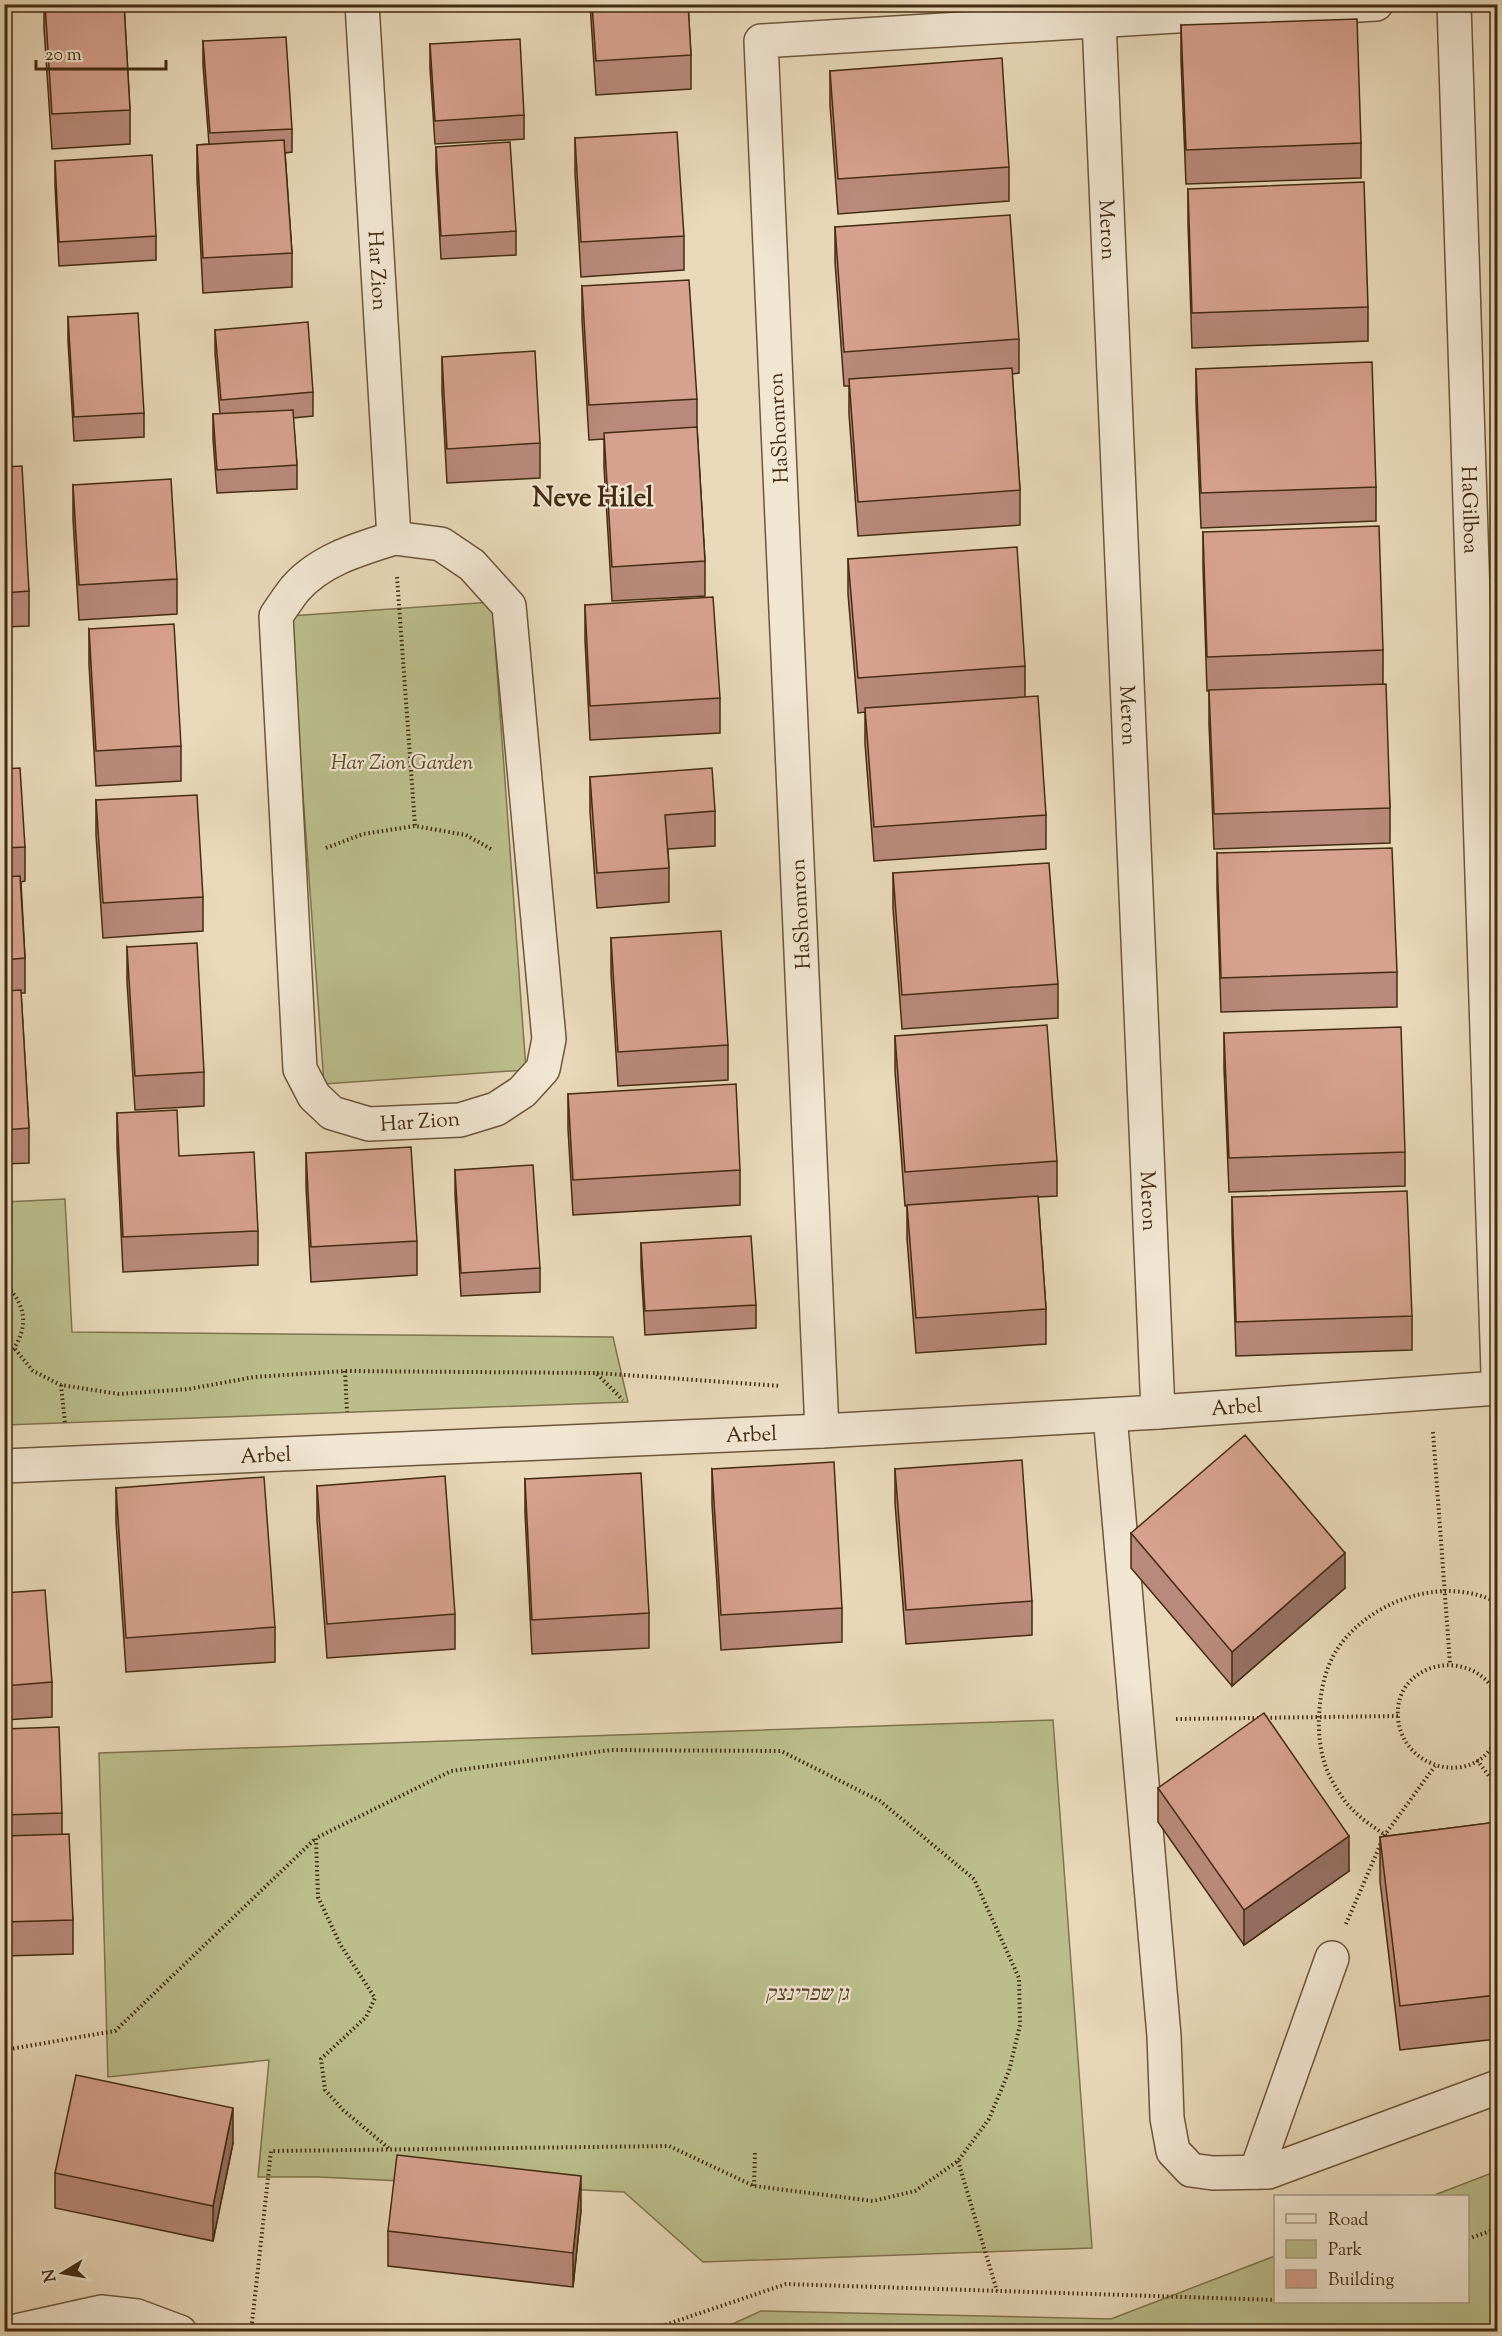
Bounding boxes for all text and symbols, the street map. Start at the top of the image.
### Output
scale bar [36,33,166,71]
text: 20 m [45,43,82,69]
street label: Meron [1090,199,1122,261]
street label: Har Zion [359,230,393,311]
street label: HaShomron [762,372,798,484]
street label: HaGilboa [1452,465,1485,555]
district label: Neve Hilel [532,480,654,519]
street label: Meron [1110,685,1143,746]
park label: Har Zion Garden [331,749,473,779]
street label: HaShomron [784,858,820,970]
street label: Har Zion [379,1105,461,1141]
street label: Meron [1131,1170,1163,1232]
street label: Arbel [1210,1392,1263,1425]
street label: Arbel [725,1420,778,1452]
street label: Arbel [240,1441,292,1473]
park label: גן שפרינצק [765,1980,850,2010]
legend [1274,2195,1469,2303]
text: Road [1328,2208,1368,2234]
text: Park [1328,2238,1363,2264]
north arrow [33,2243,93,2303]
text: N [38,2267,63,2284]
text: Building [1328,2268,1394,2294]

